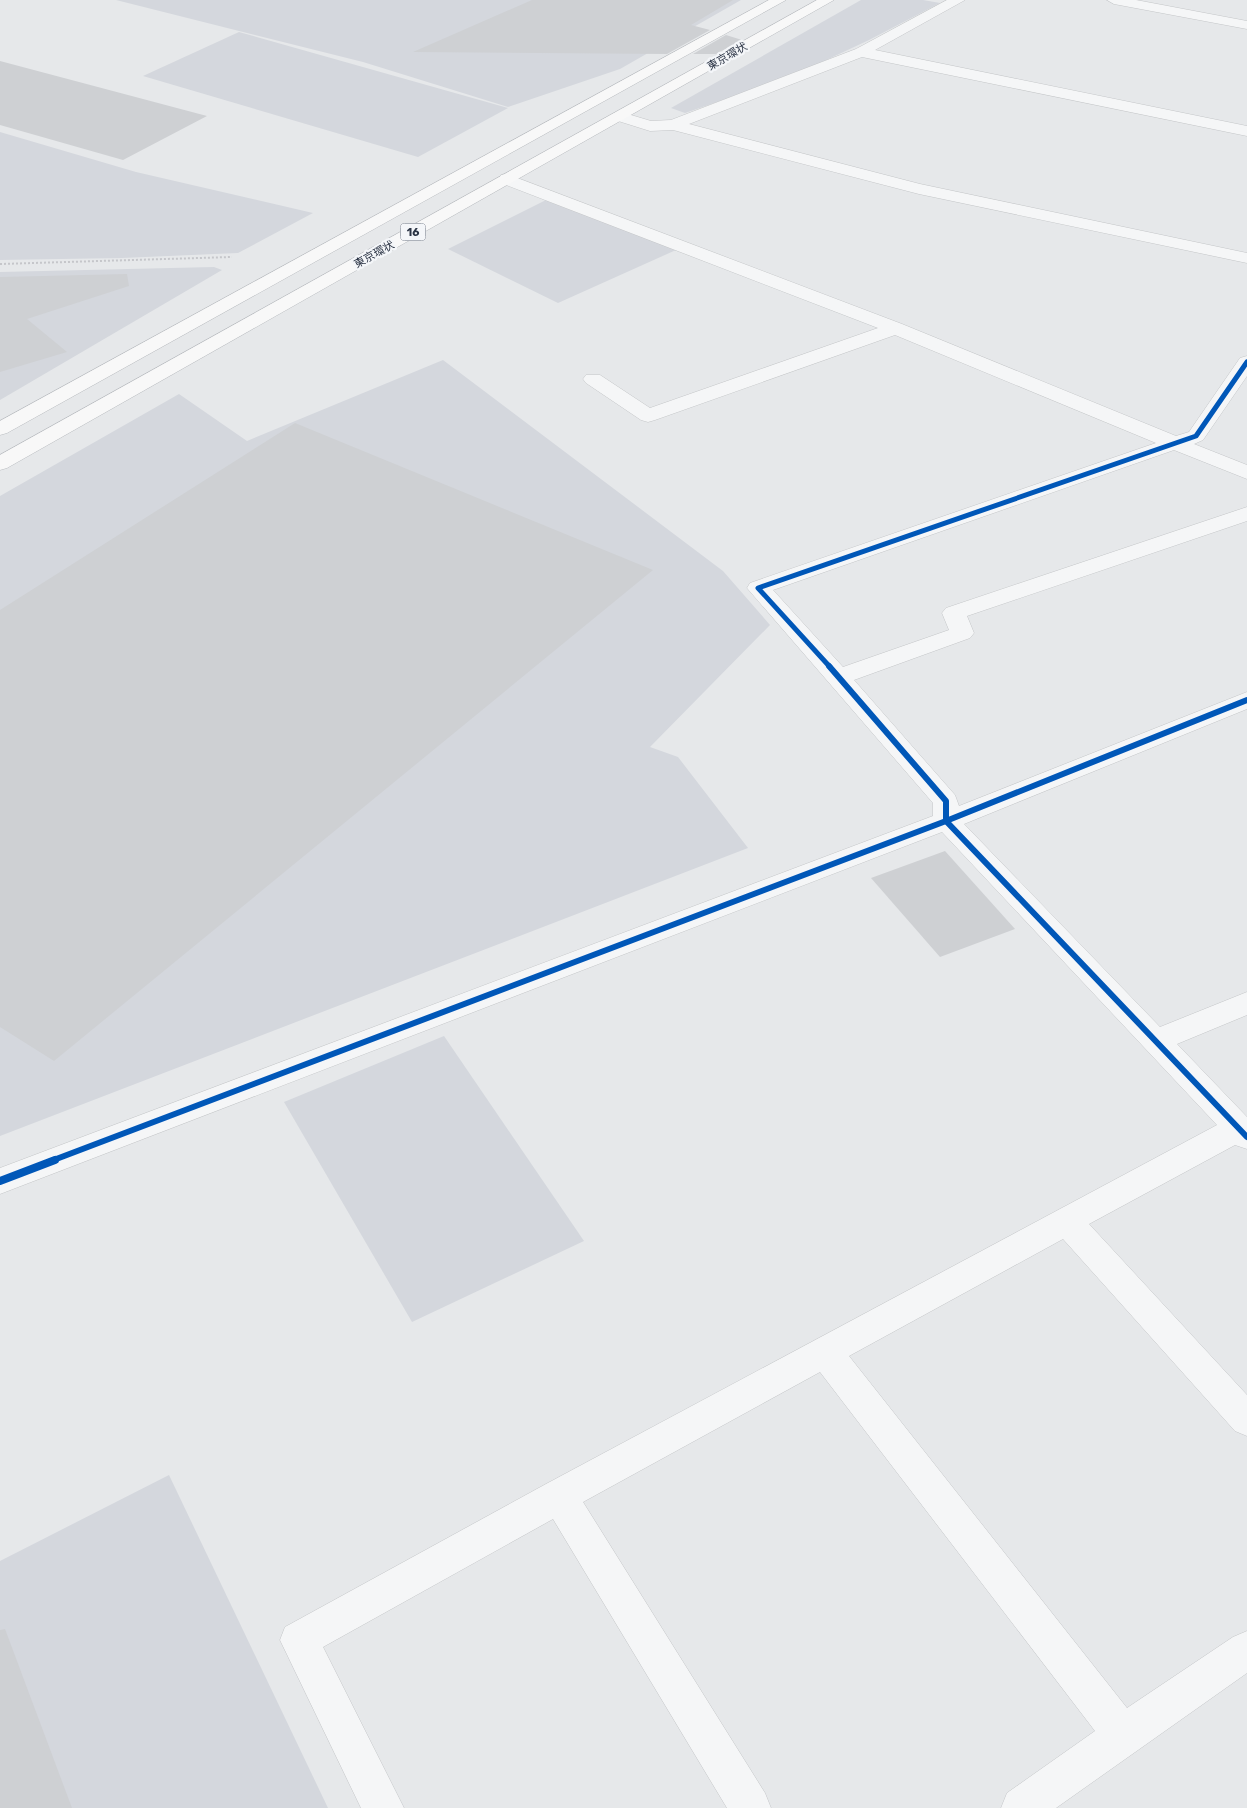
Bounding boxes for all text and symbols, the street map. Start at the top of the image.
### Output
street label: 東京環状 [705,39,750,73]
road number: 16 [400,223,426,240]
street label: 東京環状 [352,238,398,271]

